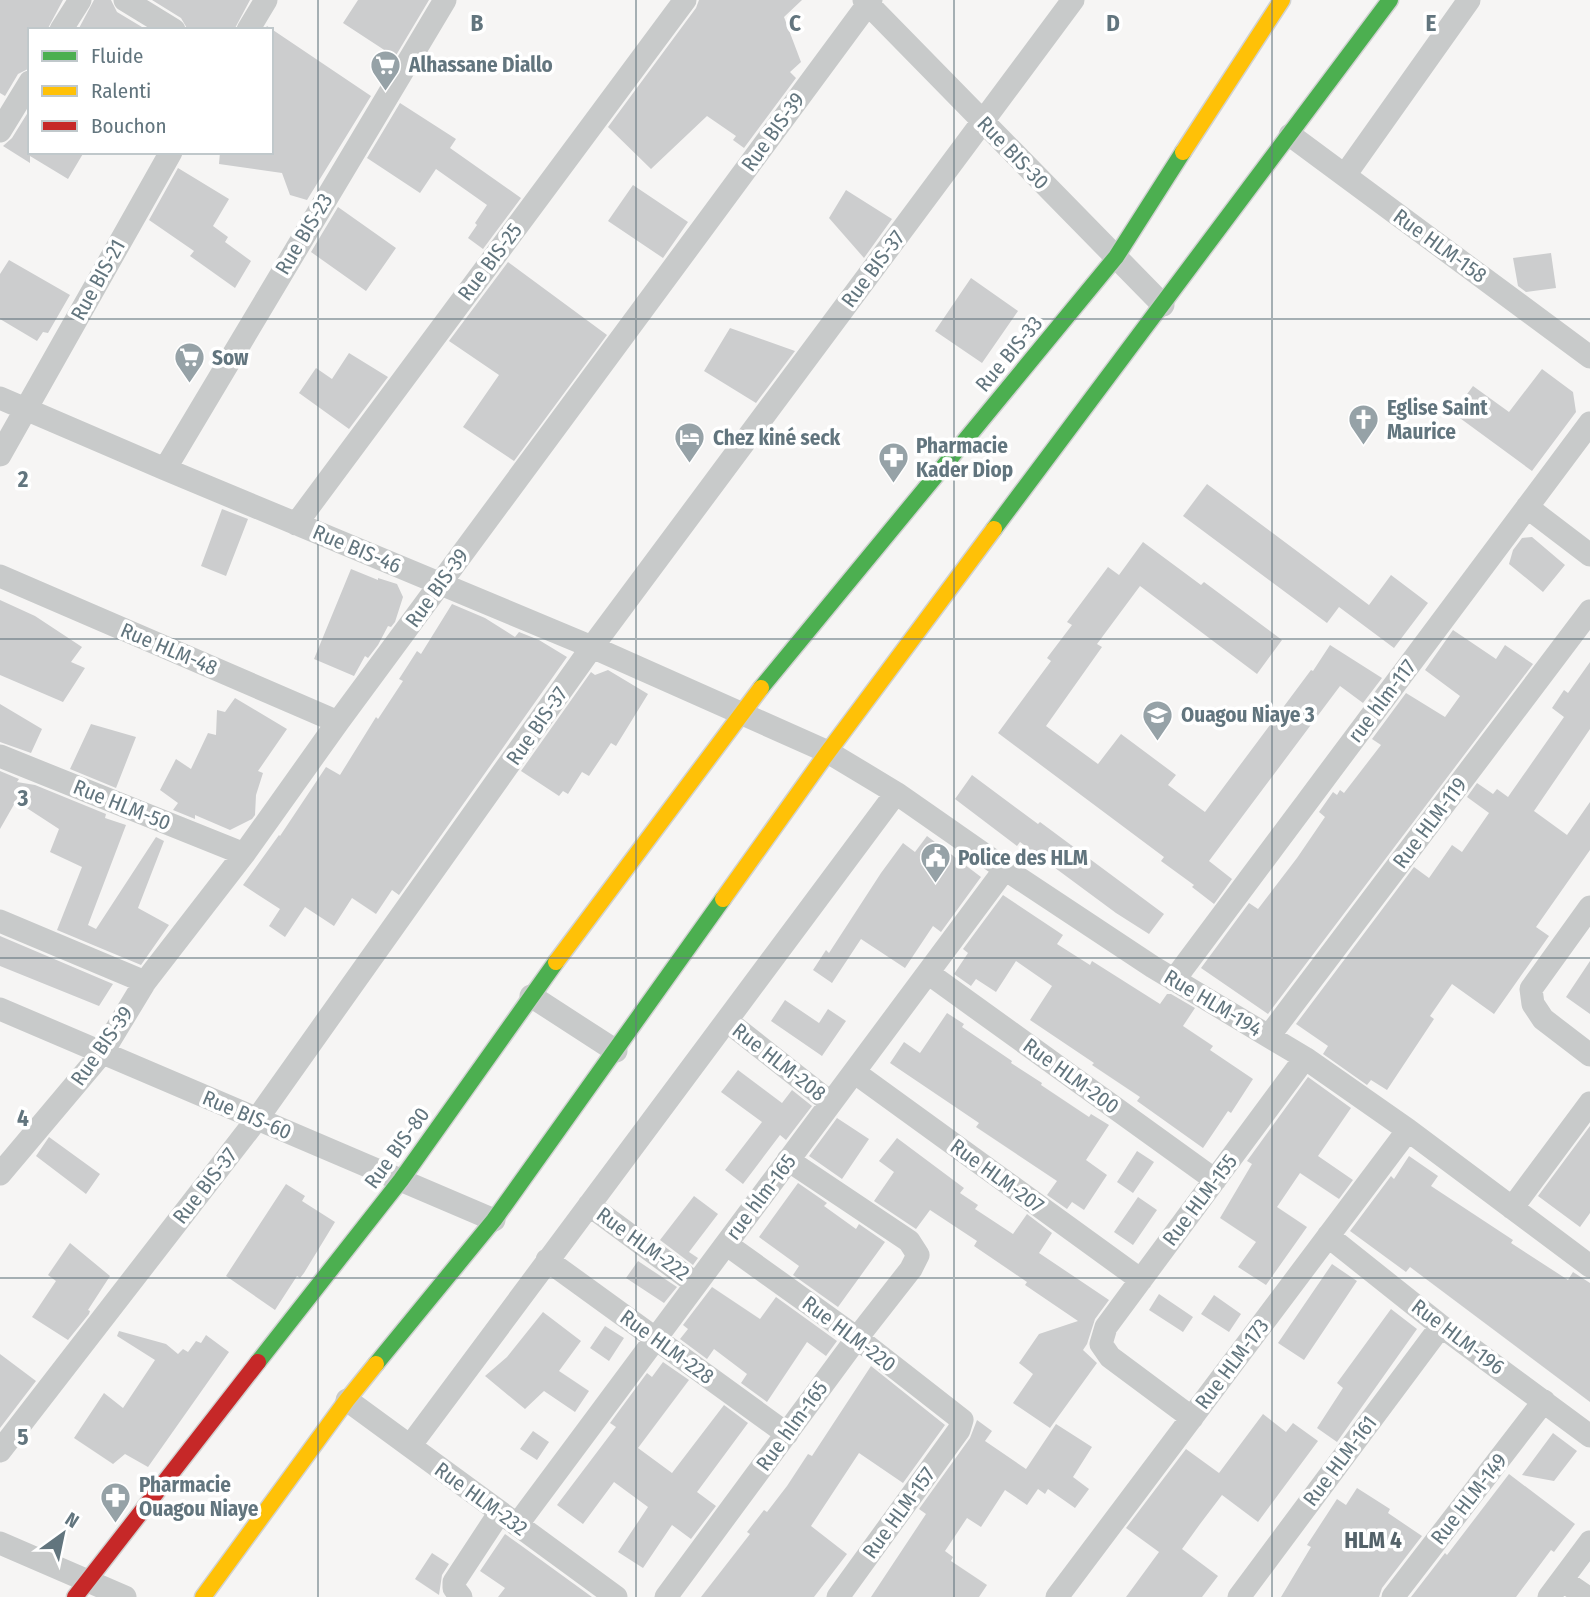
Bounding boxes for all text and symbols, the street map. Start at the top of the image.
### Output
text: B [471,9,484,37]
text: C [789,9,801,37]
text: D [1106,9,1120,37]
text: E [1426,9,1437,37]
legend [28,28,273,154]
text: Fluide [91,43,143,69]
supermarket icon: Alhassane Diallo [369,48,403,92]
place label: Alhassane Diallo [408,52,553,78]
text: Ralenti [91,78,151,104]
street label: Rue BIS-39 [736,88,810,176]
street label: Rue BIS-30 [972,111,1054,195]
text: Bouchon [91,113,167,139]
street label: Rue BIS-23 [270,189,338,279]
street label: Rue HLM-158 [1388,203,1492,289]
street label: Rue BIS-25 [452,218,528,306]
street label: Rue BIS-37 [836,225,910,313]
street label: Rue BIS-21 [65,235,131,325]
street label: Rue BIS-33 [970,311,1048,397]
supermarket icon: Sow [172,341,206,385]
place label: Sow [212,345,249,371]
place label: Eglise Saint Maurice [1387,395,1488,445]
church icon: Eglise Saint Maurice [1347,403,1381,447]
hotel icon: Chez kiné seck [673,421,707,465]
place label: Chez kiné seck [713,425,841,451]
place label: Pharmacie Kader Diop [916,433,1013,483]
pharmacy icon: Pharmacie Kader Diop [876,441,910,485]
text: 2 [17,465,29,493]
street label: Rue BIS-46 [309,519,405,579]
street label: Rue BIS-39 [400,544,474,632]
street label: Rue HLM-48 [117,617,221,681]
street label: rue hlm-117 [1342,654,1422,748]
street label: Rue BIS-37 [501,682,573,770]
school or university icon: Ouagou Niaye 3 [1141,698,1175,742]
place label: Ouagou Niaye 3 [1181,702,1315,728]
street label: Rue HLM-119 [1387,772,1473,874]
street label: Rue HLM-50 [70,774,174,836]
text: 3 [17,784,29,812]
public building icon: Police des HLM [918,841,952,885]
place label: Police des HLM [958,845,1088,871]
street label: Rue HLM-194 [1160,964,1266,1042]
street label: Rue BIS-39 [65,1001,139,1091]
street label: Rue HLM-208 [727,1017,831,1107]
street label: Rue HLM-200 [1018,1033,1124,1119]
street label: Rue BIS-60 [199,1085,295,1145]
street label: Rue BIS-80 [359,1102,435,1194]
text: 4 [17,1104,29,1132]
street label: Rue HLM-207 [945,1133,1049,1219]
street label: Rue BIS-37 [167,1143,243,1229]
street label: rue hlm-165 [720,1149,802,1245]
street label: Rue HLM-155 [1157,1149,1243,1251]
street label: Rue HLM-222 [591,1202,695,1286]
street label: Rue HLM-220 [797,1290,901,1378]
street label: Rue HLM-196 [1406,1294,1510,1380]
street label: Rue HLM-228 [615,1304,719,1390]
street label: Rue HLM-173 [1189,1314,1275,1414]
street label: Rue hlm-165 [751,1376,833,1476]
street label: Rue HLM-161 [1298,1411,1382,1511]
text: 5 [17,1423,29,1451]
street label: Rue HLM-149 [1425,1448,1513,1550]
street label: Rue HLM-232 [429,1457,533,1541]
street label: Rue HLM-157 [857,1462,941,1564]
place label: Pharmacie Ouagou Niaye [139,1472,259,1522]
pharmacy icon: Pharmacie Ouagou Niaye [99,1480,133,1524]
north arrow [28,1499,98,1569]
text: N [61,1507,83,1533]
district label: HLM 4 [1344,1526,1402,1554]

